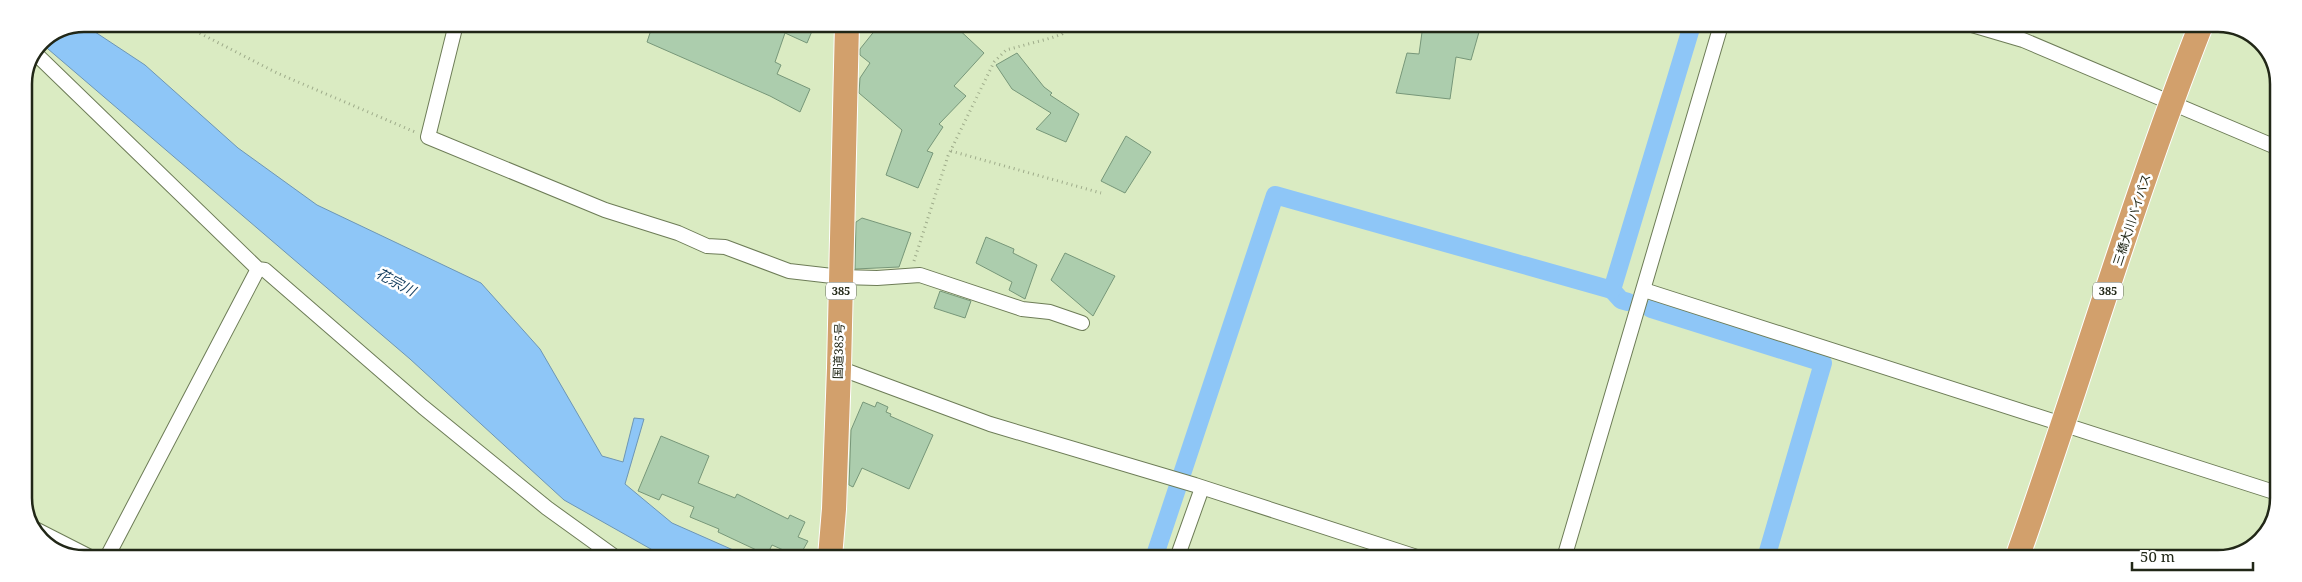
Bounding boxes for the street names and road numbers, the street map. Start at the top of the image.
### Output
street label: 三橋大川バイパス [2109,172,2154,268]
road number: 385 [826,282,856,300]
road number: 385 [2093,282,2123,300]
street label: 国道385号 [829,323,848,379]

